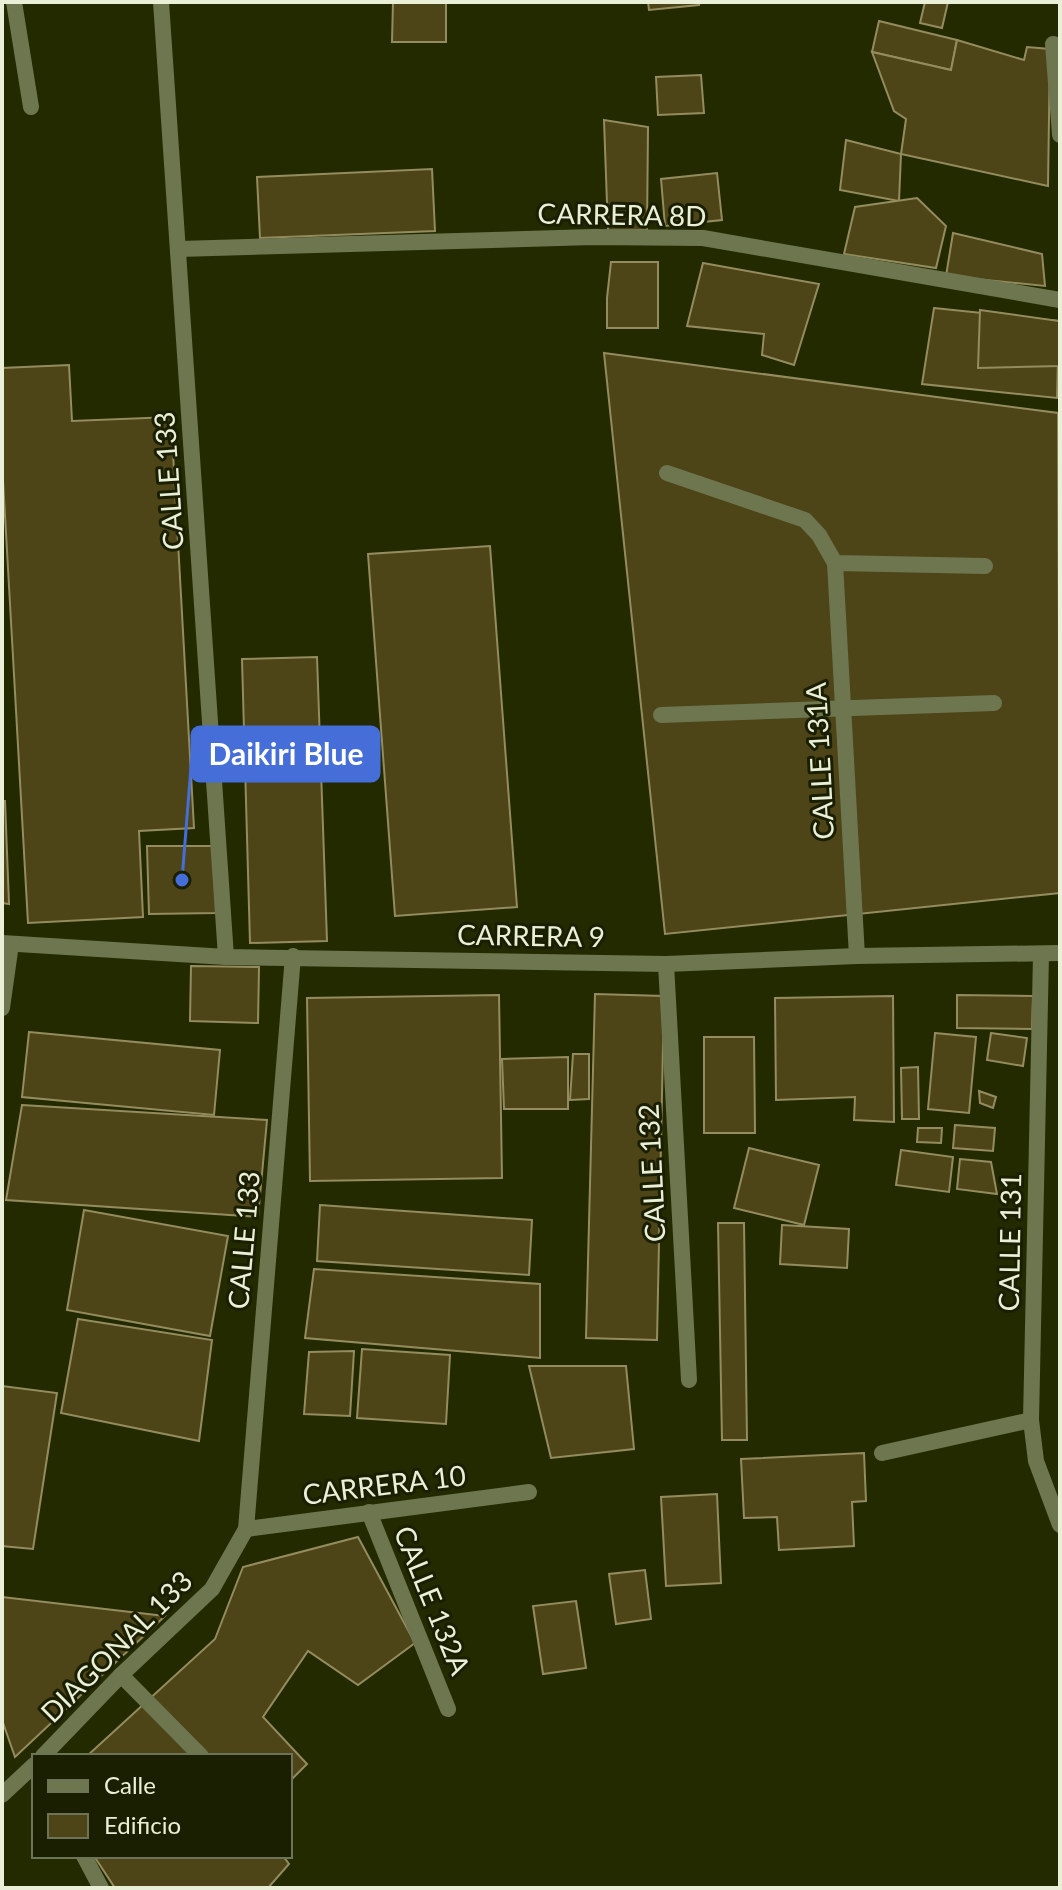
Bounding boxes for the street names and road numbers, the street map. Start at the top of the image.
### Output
street label: CARRERA 8D [537,196,707,232]
street label: CALLE 133 [146,411,190,551]
street label: CALLE 131A [798,681,840,841]
street label: CARRERA 9 [457,917,605,953]
street label: CALLE 132 [630,1103,672,1243]
street label: CALLE 133 [220,1170,266,1310]
street label: CALLE 131 [991,1172,1027,1312]
street label: CARRERA 10 [300,1457,468,1511]
street label: CALLE 132A [388,1521,478,1679]
street label: DIAGONAL 133 [33,1563,199,1729]

